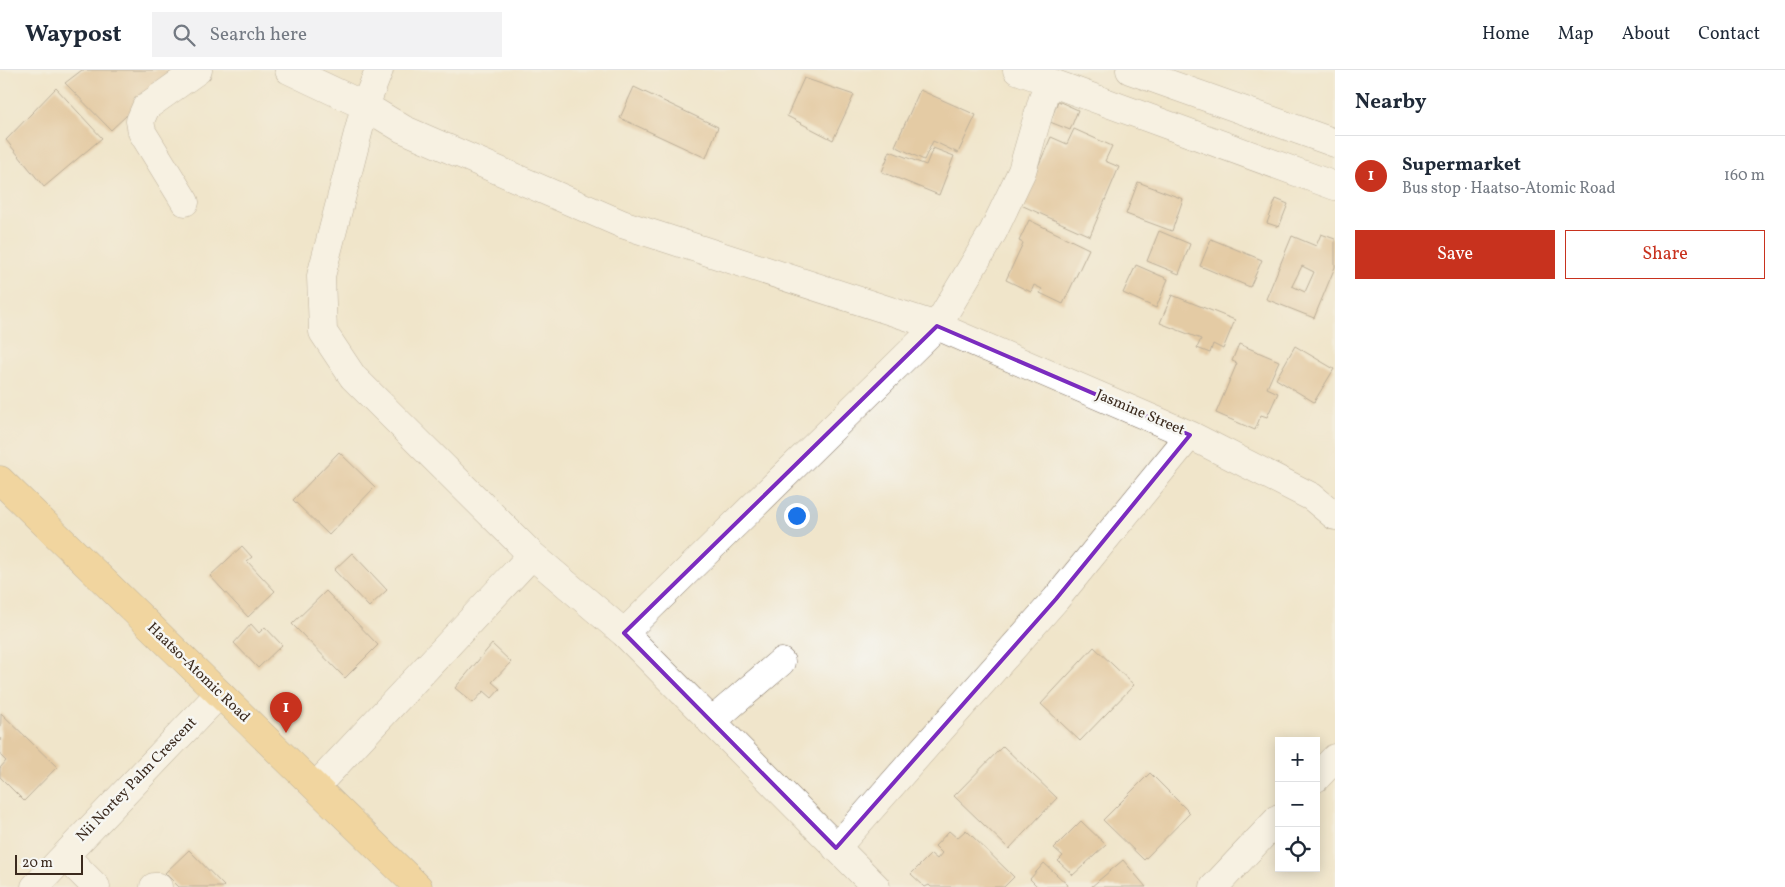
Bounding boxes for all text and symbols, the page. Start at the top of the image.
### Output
search box [152,12,502,57]
text: Waypost [25,18,122,52]
icon: search [170,21,198,49]
text: Search here [210,22,307,48]
text: Home [1482,22,1530,47]
text: Map [1558,22,1594,47]
text: About [1622,22,1670,47]
text: Contact [1698,22,1760,47]
text: Nearby [1355,88,1426,117]
text: Supermarket [1402,152,1521,178]
text: 1 [1368,165,1374,187]
text: 160 m [1724,165,1765,187]
text: Bus stop · Haatso-Atomic Road [1402,178,1615,200]
button: Save [1355,230,1555,279]
button: Share [1565,230,1765,279]
street label: Jasmine Street [1092,385,1188,441]
your location [784,503,810,529]
street label: Haatso-Atomic Road [142,618,254,728]
pin: 1 [270,692,302,733]
street label: Nii Nortey Palm Crescent [72,713,202,847]
map controls [1275,737,1320,872]
button: + [1275,737,1320,782]
button: − [1275,782,1320,827]
button: locate [1275,827,1320,872]
scale bar [15,852,82,875]
text: 20 m [22,854,53,873]

